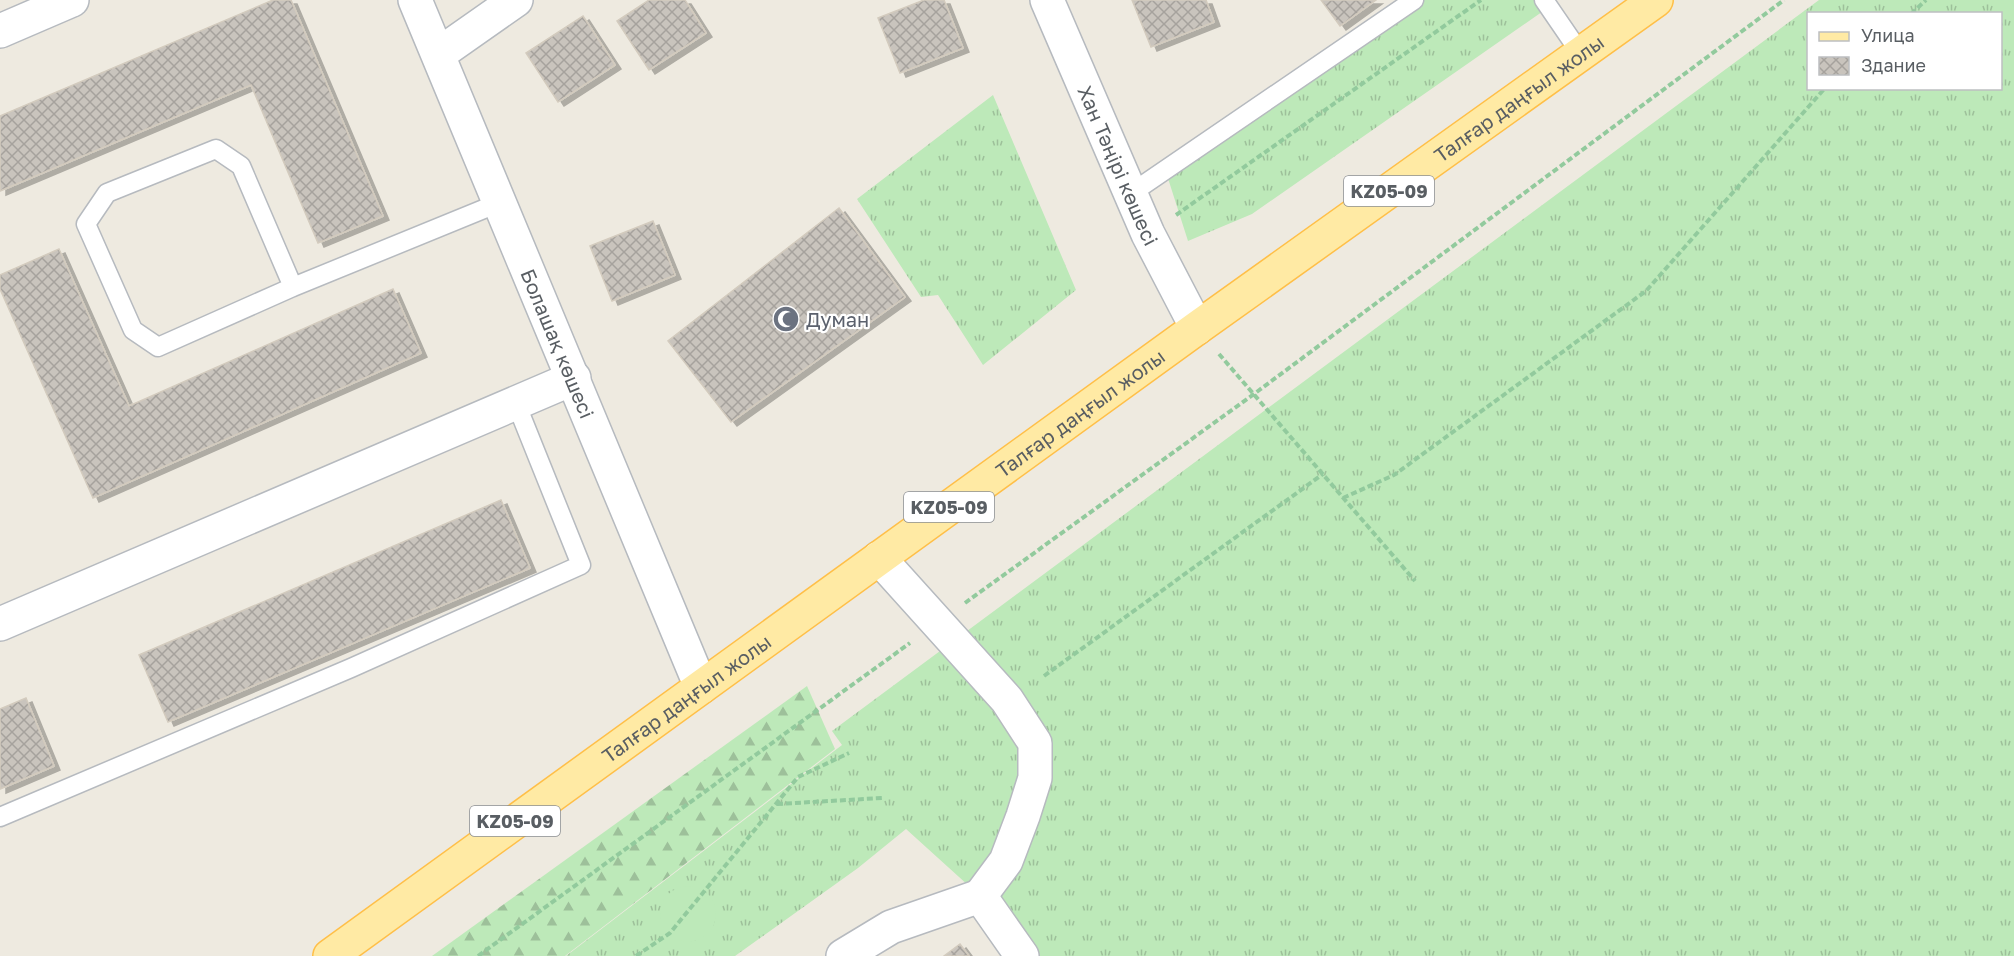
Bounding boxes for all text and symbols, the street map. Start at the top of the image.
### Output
legend [1807,12,2002,90]
text: Улица [1861,24,1915,46]
street label: Талғар даңғыл жолы [1429,29,1608,167]
text: Здание [1861,54,1926,76]
street label: Хан Тәңірі көшесі [1073,82,1164,249]
road number: KZ05-09 [1344,176,1434,206]
street label: Болашақ көшесі [516,265,600,422]
mosque icon: Думан [771,304,801,334]
place label: Думан [806,307,869,331]
street label: Талғар даңғыл жолы [991,344,1169,482]
road number: KZ05-09 [904,492,994,522]
street label: Талғар даңғыл жолы [597,629,776,767]
road number: KZ05-09 [470,806,560,836]

